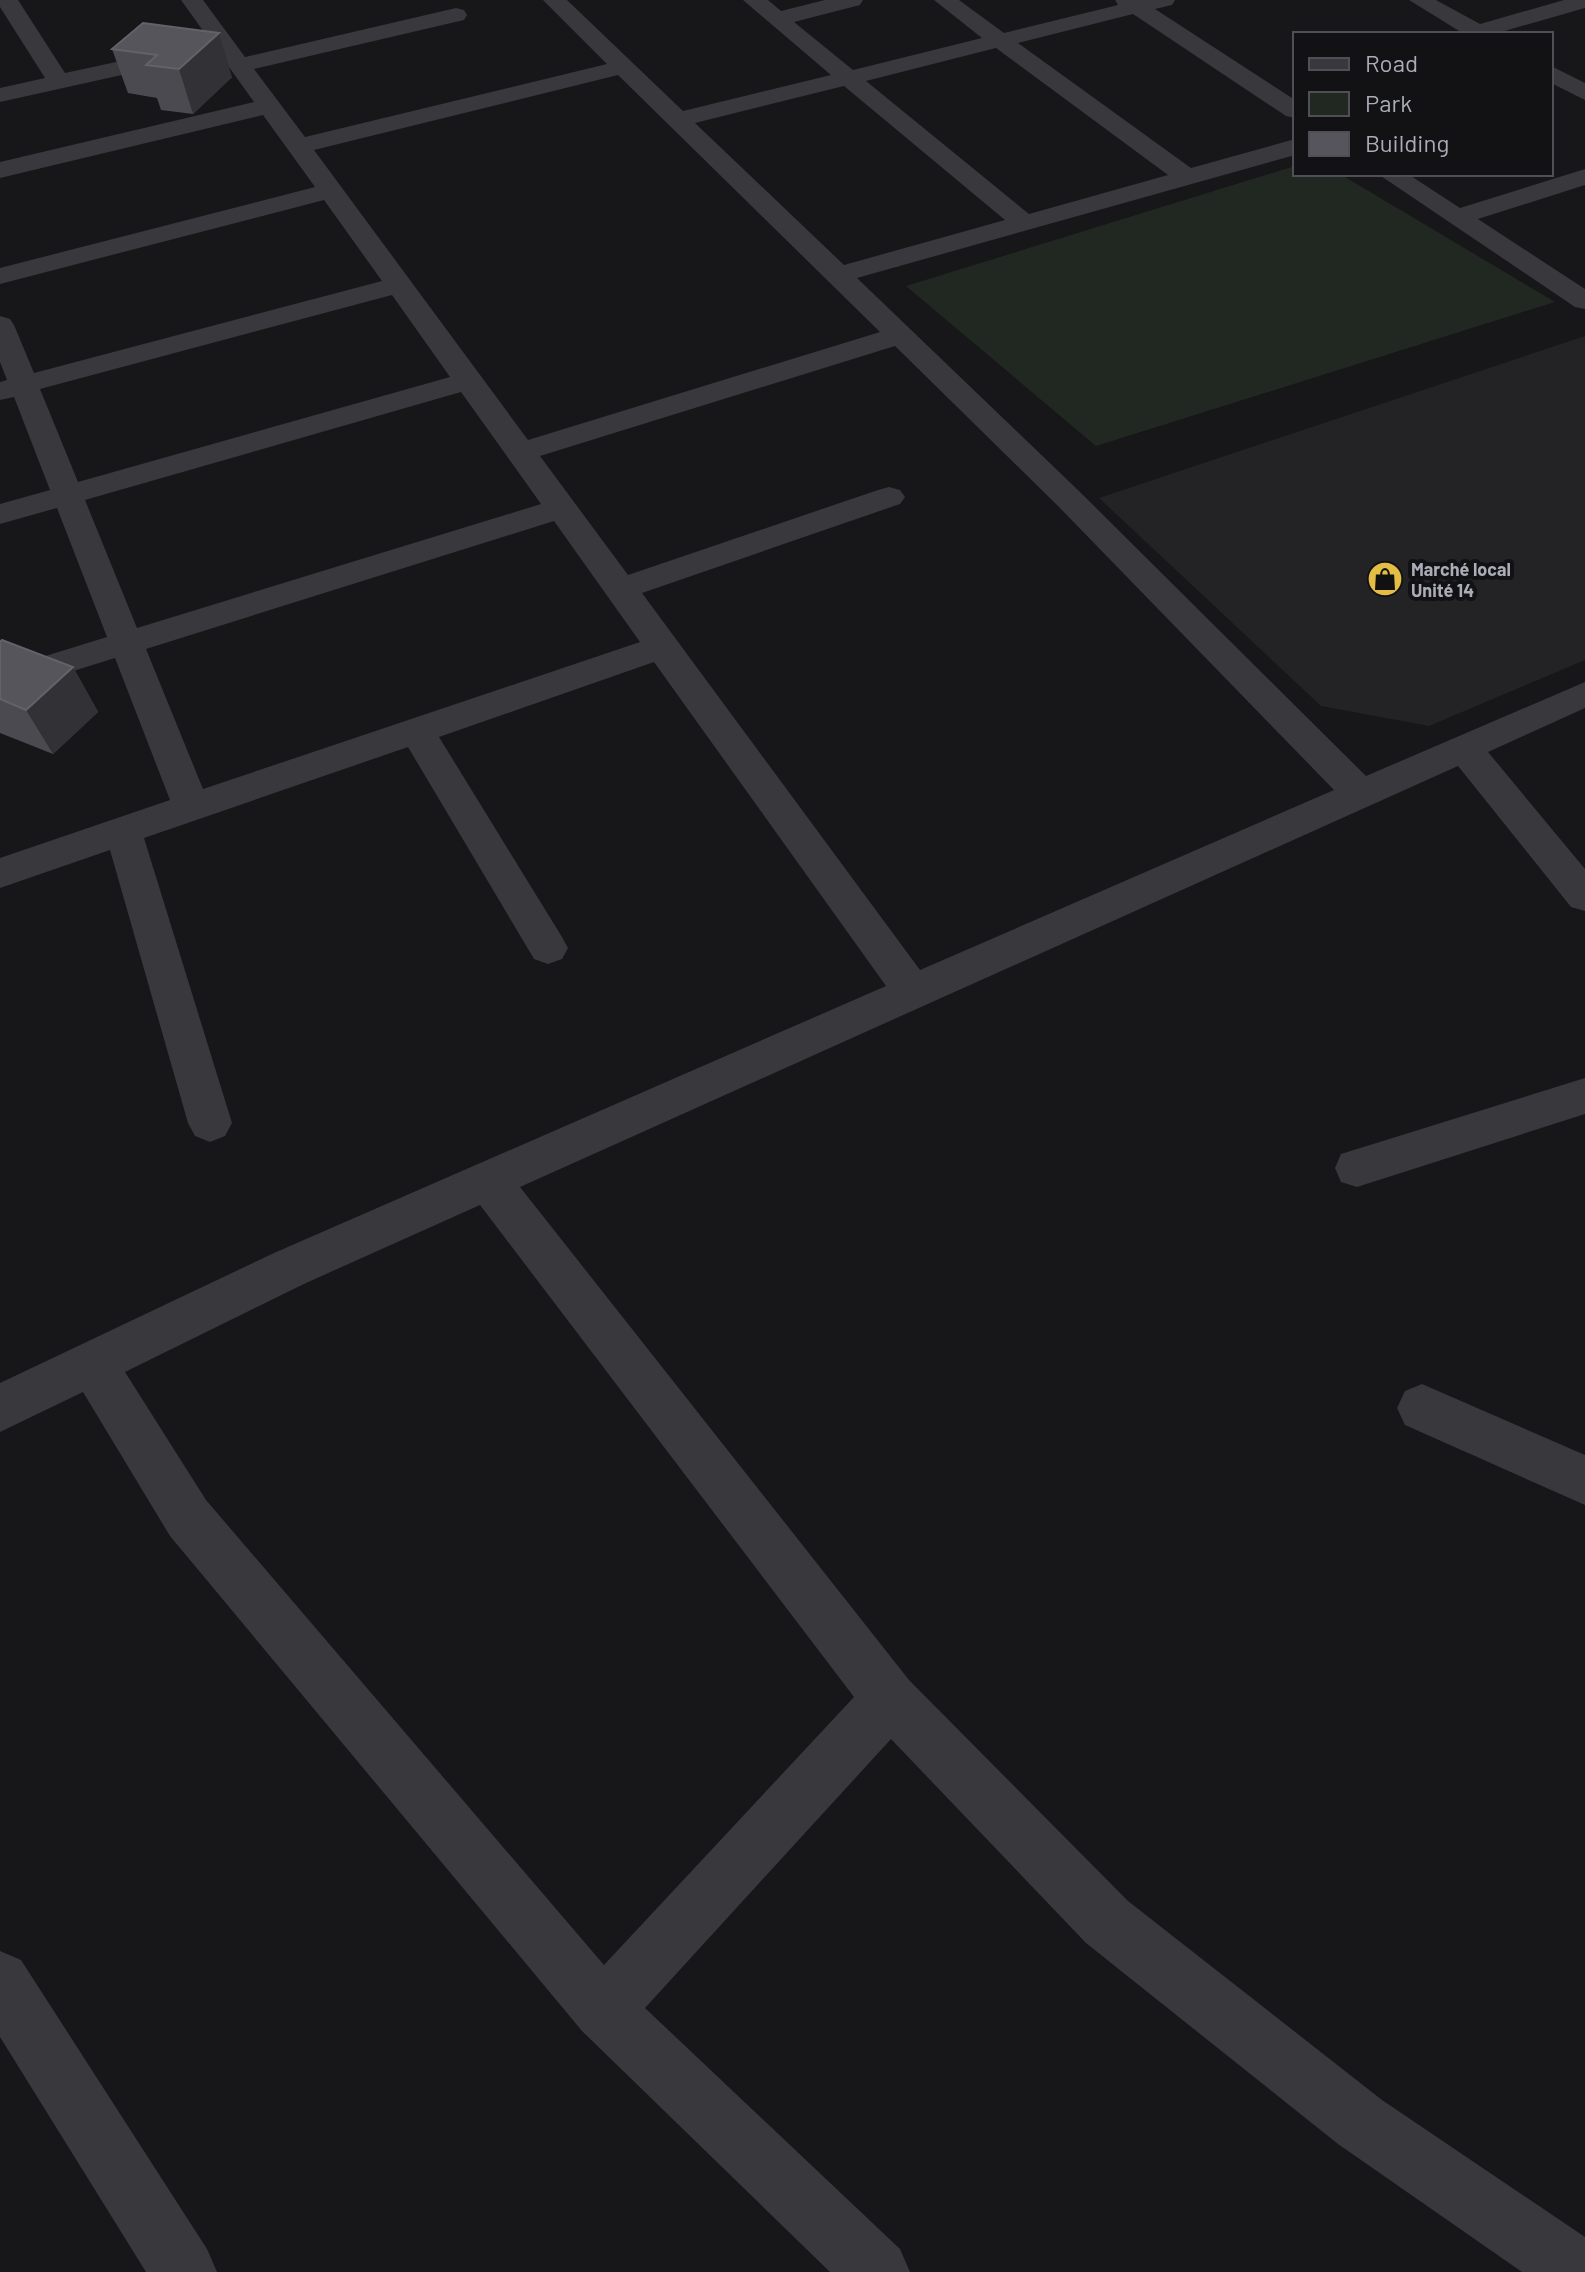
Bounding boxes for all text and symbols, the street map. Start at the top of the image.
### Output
legend [1293,32,1553,176]
text: Road [1365,48,1418,77]
text: Park [1365,88,1412,117]
text: Building [1365,128,1449,157]
place label: Marché local Unité 14 [1411,558,1511,601]
shop icon: Marché local Unité 14 [1366,560,1404,598]

